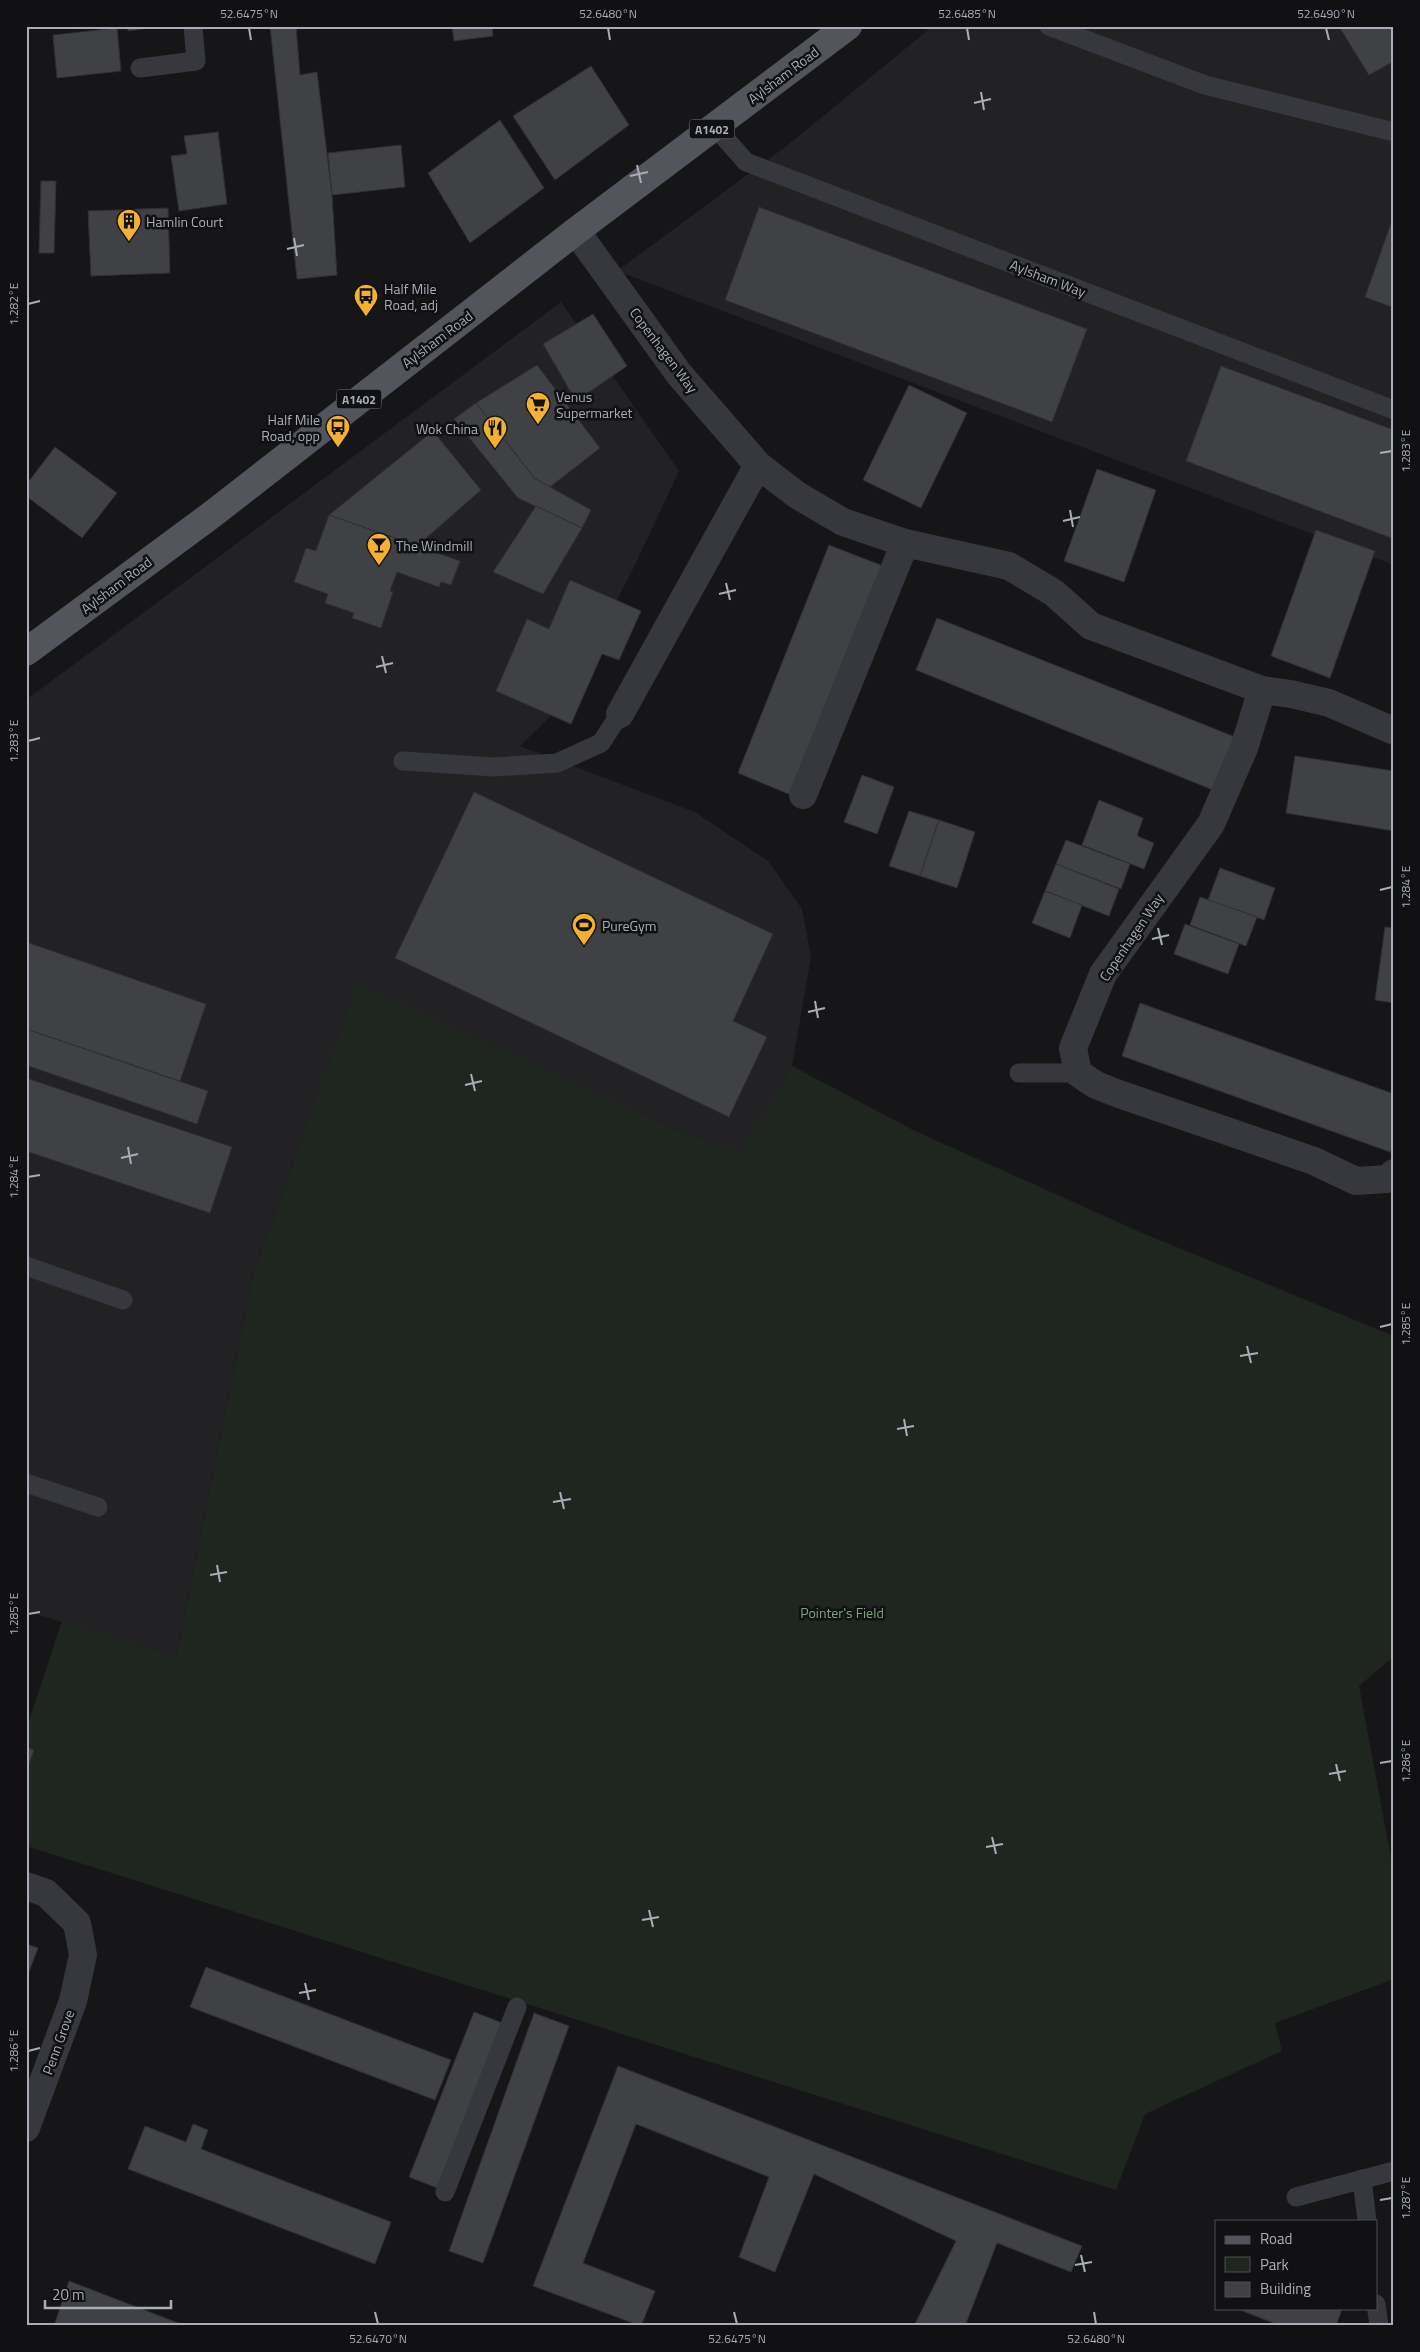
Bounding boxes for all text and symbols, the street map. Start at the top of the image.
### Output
text: 52.6475°N [220,4,278,23]
text: 52.6480°N [579,4,637,23]
text: 52.6485°N [938,4,996,23]
text: 52.6490°N [1297,4,1355,23]
street label: Aylsham Road [743,41,823,109]
road number: A1402 [690,120,734,138]
building icon: Hamlin Court [116,208,142,242]
place label: Hamlin Court [146,211,223,232]
street label: Aylsham Way [1007,254,1089,302]
place label: Half Mile Road, adj [384,278,438,315]
text: 1.282°E [4,282,23,325]
bus stop icon: Half Mile Road, adj [353,283,379,317]
street label: Copenhagen Way [625,303,703,397]
street label: Aylsham Road [397,305,477,373]
place label: Venus Supermarket [556,386,632,423]
road number: A1402 [336,389,382,408]
supermarket icon: Venus Supermarket [525,391,551,425]
place label: Half Mile Road, opp [261,409,320,446]
bus stop icon: Half Mile Road, opp [325,414,351,448]
restaurant icon: Wok China [482,415,508,449]
place label: Wok China [416,418,478,439]
text: 1.283°E [1396,429,1415,472]
bar icon: The Windmill [366,532,392,566]
place label: The Windmill [396,535,473,556]
street label: Aylsham Road [76,551,156,619]
text: 1.283°E [4,719,23,762]
text: 1.284°E [1396,865,1415,908]
street label: Copenhagen Way [1094,889,1168,985]
sports icon: PureGym [571,912,597,946]
place label: PureGym [602,915,657,936]
text: 1.284°E [4,1155,23,1198]
text: 1.285°E [1396,1302,1415,1345]
text: 1.285°E [4,1592,23,1635]
park label: Pointer's Field [800,1602,884,1623]
text: 1.286°E [1396,1739,1415,1782]
street label: Penn Grove [37,2007,79,2077]
text: 1.286°E [4,2029,23,2072]
text: 1.287°E [1396,2176,1415,2219]
legend [1215,2220,1378,2310]
text: Road [1260,2227,1292,2250]
text: Park [1260,2253,1289,2276]
scale bar [45,2277,171,2309]
text: Building [1260,2277,1311,2300]
text: 20 m [52,2283,85,2306]
text: 52.6470°N [349,2329,407,2348]
text: 52.6475°N [708,2329,766,2348]
text: 52.6480°N [1067,2329,1125,2348]

